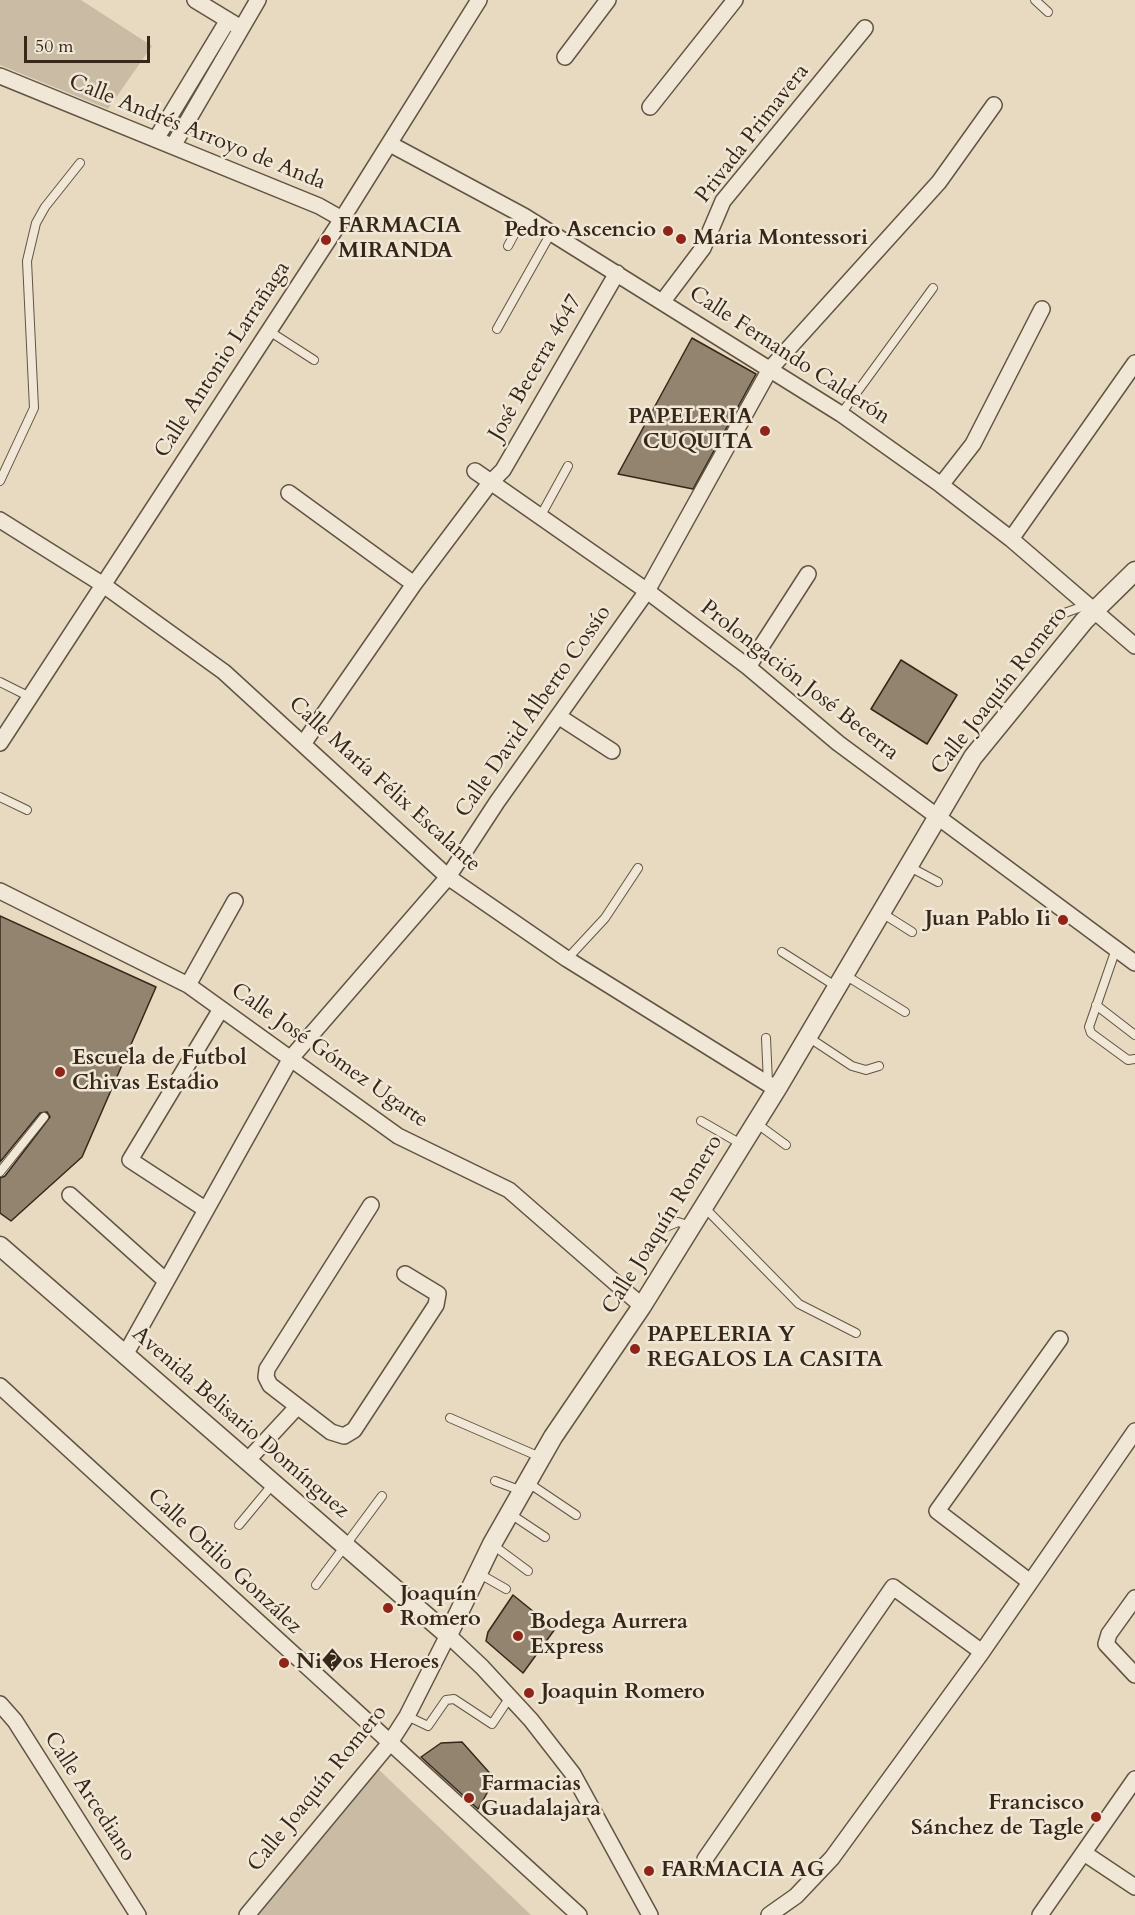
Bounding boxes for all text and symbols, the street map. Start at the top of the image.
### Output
scale bar [27,24,153,62]
text: 50 m [35,34,74,59]
street label: Privada Primavera [691,59,815,209]
street label: Calle Andrés Arroyo de Anda [65,69,329,197]
place label: FARMACIA MIRANDA [338,214,461,266]
place label: Pedro Ascencio [504,218,656,244]
marker: Pedro Ascencio [661,224,675,238]
place label: Maria Montessori [693,226,868,252]
marker: Maria Montessori [674,232,688,246]
marker: FARMACIA MIRANDA [319,233,333,247]
street label: Calle Antonio Larrañaga [150,257,296,463]
street label: Calle Fernando Calderón [684,281,894,431]
street label: José Becerra 4647 [484,290,588,446]
place label: PAPELERIA CUQUITA [628,405,753,457]
marker: PAPELERIA CUQUITA [758,424,772,438]
street label: Prolongación José Becerra [695,595,903,767]
street label: Calle David Alberto Cossío [451,601,617,823]
street label: Calle Joaquín Romero [926,602,1074,780]
street label: Calle María Félix Escalante [282,692,486,878]
place label: Juan Pablo Ii [925,907,1051,933]
marker: Juan Pablo Ii [1056,913,1070,927]
street label: Calle José Gómez Ugarte [225,978,433,1134]
place label: Escuela de Futbol Chivas Estadio [72,1046,247,1098]
marker: Escuela de Futbol Chivas Estadio [53,1065,67,1079]
street label: Calle Joaquín Romero [597,1131,729,1319]
street label: Avenida Belisario Domínguez [126,1321,354,1525]
place label: PAPELERIA Y REGALOS LA CASITA [647,1323,883,1374]
marker: PAPELERIA Y REGALOS LA CASITA [628,1342,642,1356]
street label: Calle Otilio González [141,1484,307,1640]
place label: Joaquín Romero [400,1582,481,1634]
marker: Joaquín Romero [381,1601,395,1615]
place label: Bodega Aurrera Express [530,1610,688,1662]
marker: Bodega Aurrera Express [511,1629,525,1643]
place label: Ni�os Heroes [296,1650,439,1676]
marker: Ni�os Heroes [277,1656,291,1670]
place label: Joaquin Romero [541,1680,705,1706]
marker: Joaquin Romero [522,1686,536,1700]
street label: Calle Joaquín Romero [243,1701,393,1877]
street label: Calle Arcediano [37,1727,141,1867]
place label: Farmacias Guadalajara [481,1772,601,1824]
marker: Farmacias Guadalajara [462,1791,476,1805]
place label: Francisco Sánchez de Tagle [911,1791,1084,1843]
marker: Francisco Sánchez de Tagle [1089,1810,1103,1824]
place label: FARMACIA AG [661,1858,825,1884]
marker: FARMACIA AG [642,1864,656,1878]

